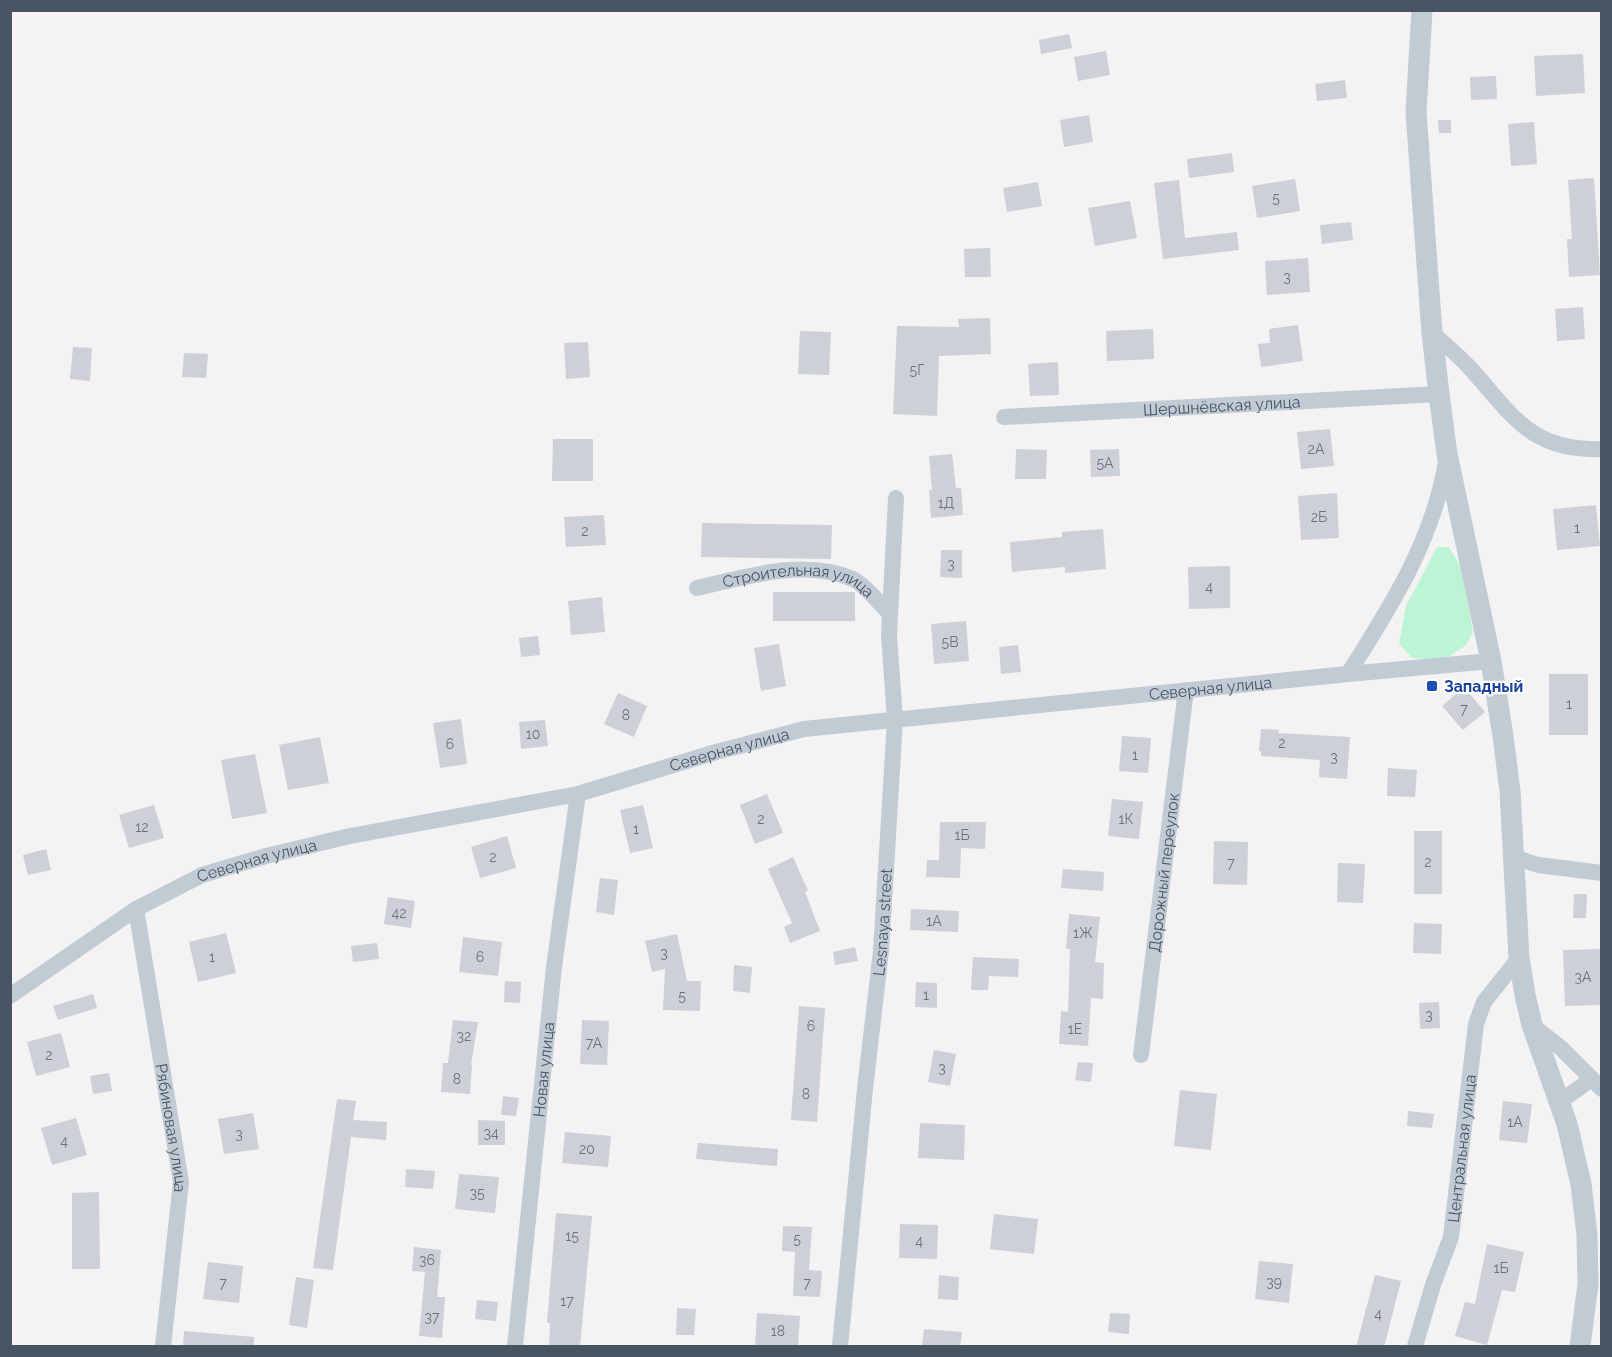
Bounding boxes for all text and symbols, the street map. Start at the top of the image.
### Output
house number: 5 [1272,190,1280,206]
house number: 3 [1283,269,1291,285]
house number: 5Г [910,362,924,378]
street label: Шершнёвская улица [1143,392,1301,420]
house number: 2А [1308,441,1325,457]
house number: 5А [1096,455,1114,471]
house number: 1Д [938,495,954,511]
house number: 2Б [1311,509,1327,525]
house number: 1 [1574,520,1580,536]
house number: 2 [581,523,589,539]
house number: 3 [947,556,955,572]
street label: Строительная улица [721,560,878,601]
house number: 4 [1205,579,1213,595]
house number: 5В [942,634,958,650]
street label: Северная улица [1148,673,1273,704]
place label: Западный [1444,677,1523,696]
marker: Западный [1425,679,1439,693]
house number: 1 [1566,696,1572,712]
house number: 7 [1460,701,1468,717]
house number: 8 [622,707,630,723]
street label: Северная улица [667,724,791,776]
house number: 10 [526,726,540,742]
house number: 2 [1278,735,1286,751]
house number: 6 [446,736,454,752]
house number: 1 [1132,747,1138,763]
house number: 3 [1330,749,1338,765]
street label: Дорожный переулок [1145,792,1183,953]
house number: 2 [757,811,765,827]
house number: 1К [1119,811,1134,827]
house number: 12 [135,819,149,835]
house number: 1 [633,821,639,837]
house number: 1Б [954,827,970,843]
street label: Северная улица [195,835,319,886]
house number: 2 [489,849,497,865]
house number: 2 [1424,854,1432,870]
house number: 7 [1227,855,1235,871]
street label: Lesnaya street [869,867,896,977]
house number: 42 [392,905,406,921]
house number: 1А [926,913,942,929]
house number: 1Ж [1073,925,1093,941]
house number: 3 [660,945,668,961]
house number: 1 [209,949,215,965]
house number: 6 [476,949,484,965]
house number: 3А [1575,969,1592,985]
house number: 1 [923,987,929,1003]
house number: 5 [678,988,686,1004]
house number: 3 [1425,1007,1433,1023]
house number: 6 [807,1018,815,1034]
street label: Новая улица [530,1021,558,1118]
house number: 1Е [1068,1021,1082,1037]
house number: 32 [457,1028,471,1044]
house number: 7А [586,1035,603,1051]
house number: 2 [45,1047,53,1063]
house number: 3 [938,1060,946,1076]
street label: Рябиновая улица [152,1062,190,1194]
house number: 8 [453,1071,461,1087]
street label: Центральная улица [1444,1073,1480,1224]
house number: 8 [802,1086,810,1102]
house number: 1А [1507,1114,1523,1130]
house number: 34 [483,1125,499,1141]
house number: 3 [235,1126,243,1142]
house number: 4 [60,1133,68,1149]
house number: 20 [579,1141,595,1157]
house number: 35 [469,1185,485,1201]
house number: 15 [565,1228,579,1244]
house number: 5 [793,1231,801,1247]
house number: 4 [915,1233,923,1249]
house number: 36 [419,1252,435,1268]
house number: 1Б [1493,1260,1509,1276]
house number: 39 [1266,1274,1282,1290]
house number: 7 [219,1275,227,1291]
house number: 7 [803,1275,811,1291]
house number: 17 [560,1293,574,1309]
house number: 4 [1374,1306,1382,1322]
house number: 37 [425,1309,440,1325]
house number: 18 [771,1323,785,1339]

